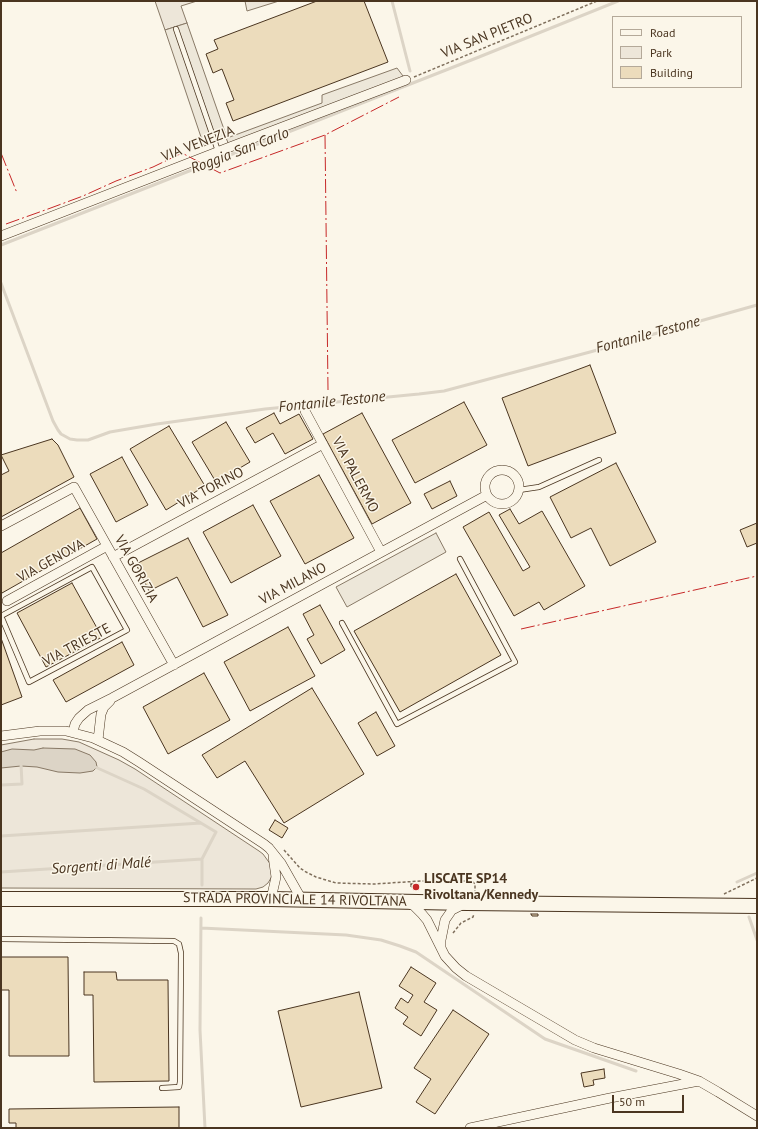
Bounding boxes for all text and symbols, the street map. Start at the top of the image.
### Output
street label: VIA SAN PIETRO [439,10,535,62]
legend [612,16,742,88]
text: Road [650,25,675,40]
text: Park [650,45,672,60]
text: Building [650,65,693,80]
street label: VIA VENEZIA [159,122,237,166]
water label: Roggia San Carlo [188,124,292,178]
water label: Fontanile Testone [594,312,702,358]
water label: Fontanile Testone [278,387,386,417]
street label: VIA PALERMO [328,434,382,516]
street label: VIA TORINO [175,464,247,512]
street label: VIA GORIZIA [111,532,161,606]
street label: VIA GENOVA [14,536,88,586]
street label: VIA MILANO [257,559,329,609]
street label: VIA TRIESTE [40,620,114,670]
water label: Sorgenti di Malé [50,854,152,878]
place label: LISCATE SP14 Rivoltana/Kennedy [424,871,538,904]
marker: LISCATE SP14 Rivoltana/Kennedy [411,882,421,892]
street label: STRADA PROVINCIALE 14 RIVOLTANA [183,890,407,910]
scale bar [614,1087,686,1113]
text: 50 m [619,1094,645,1109]

